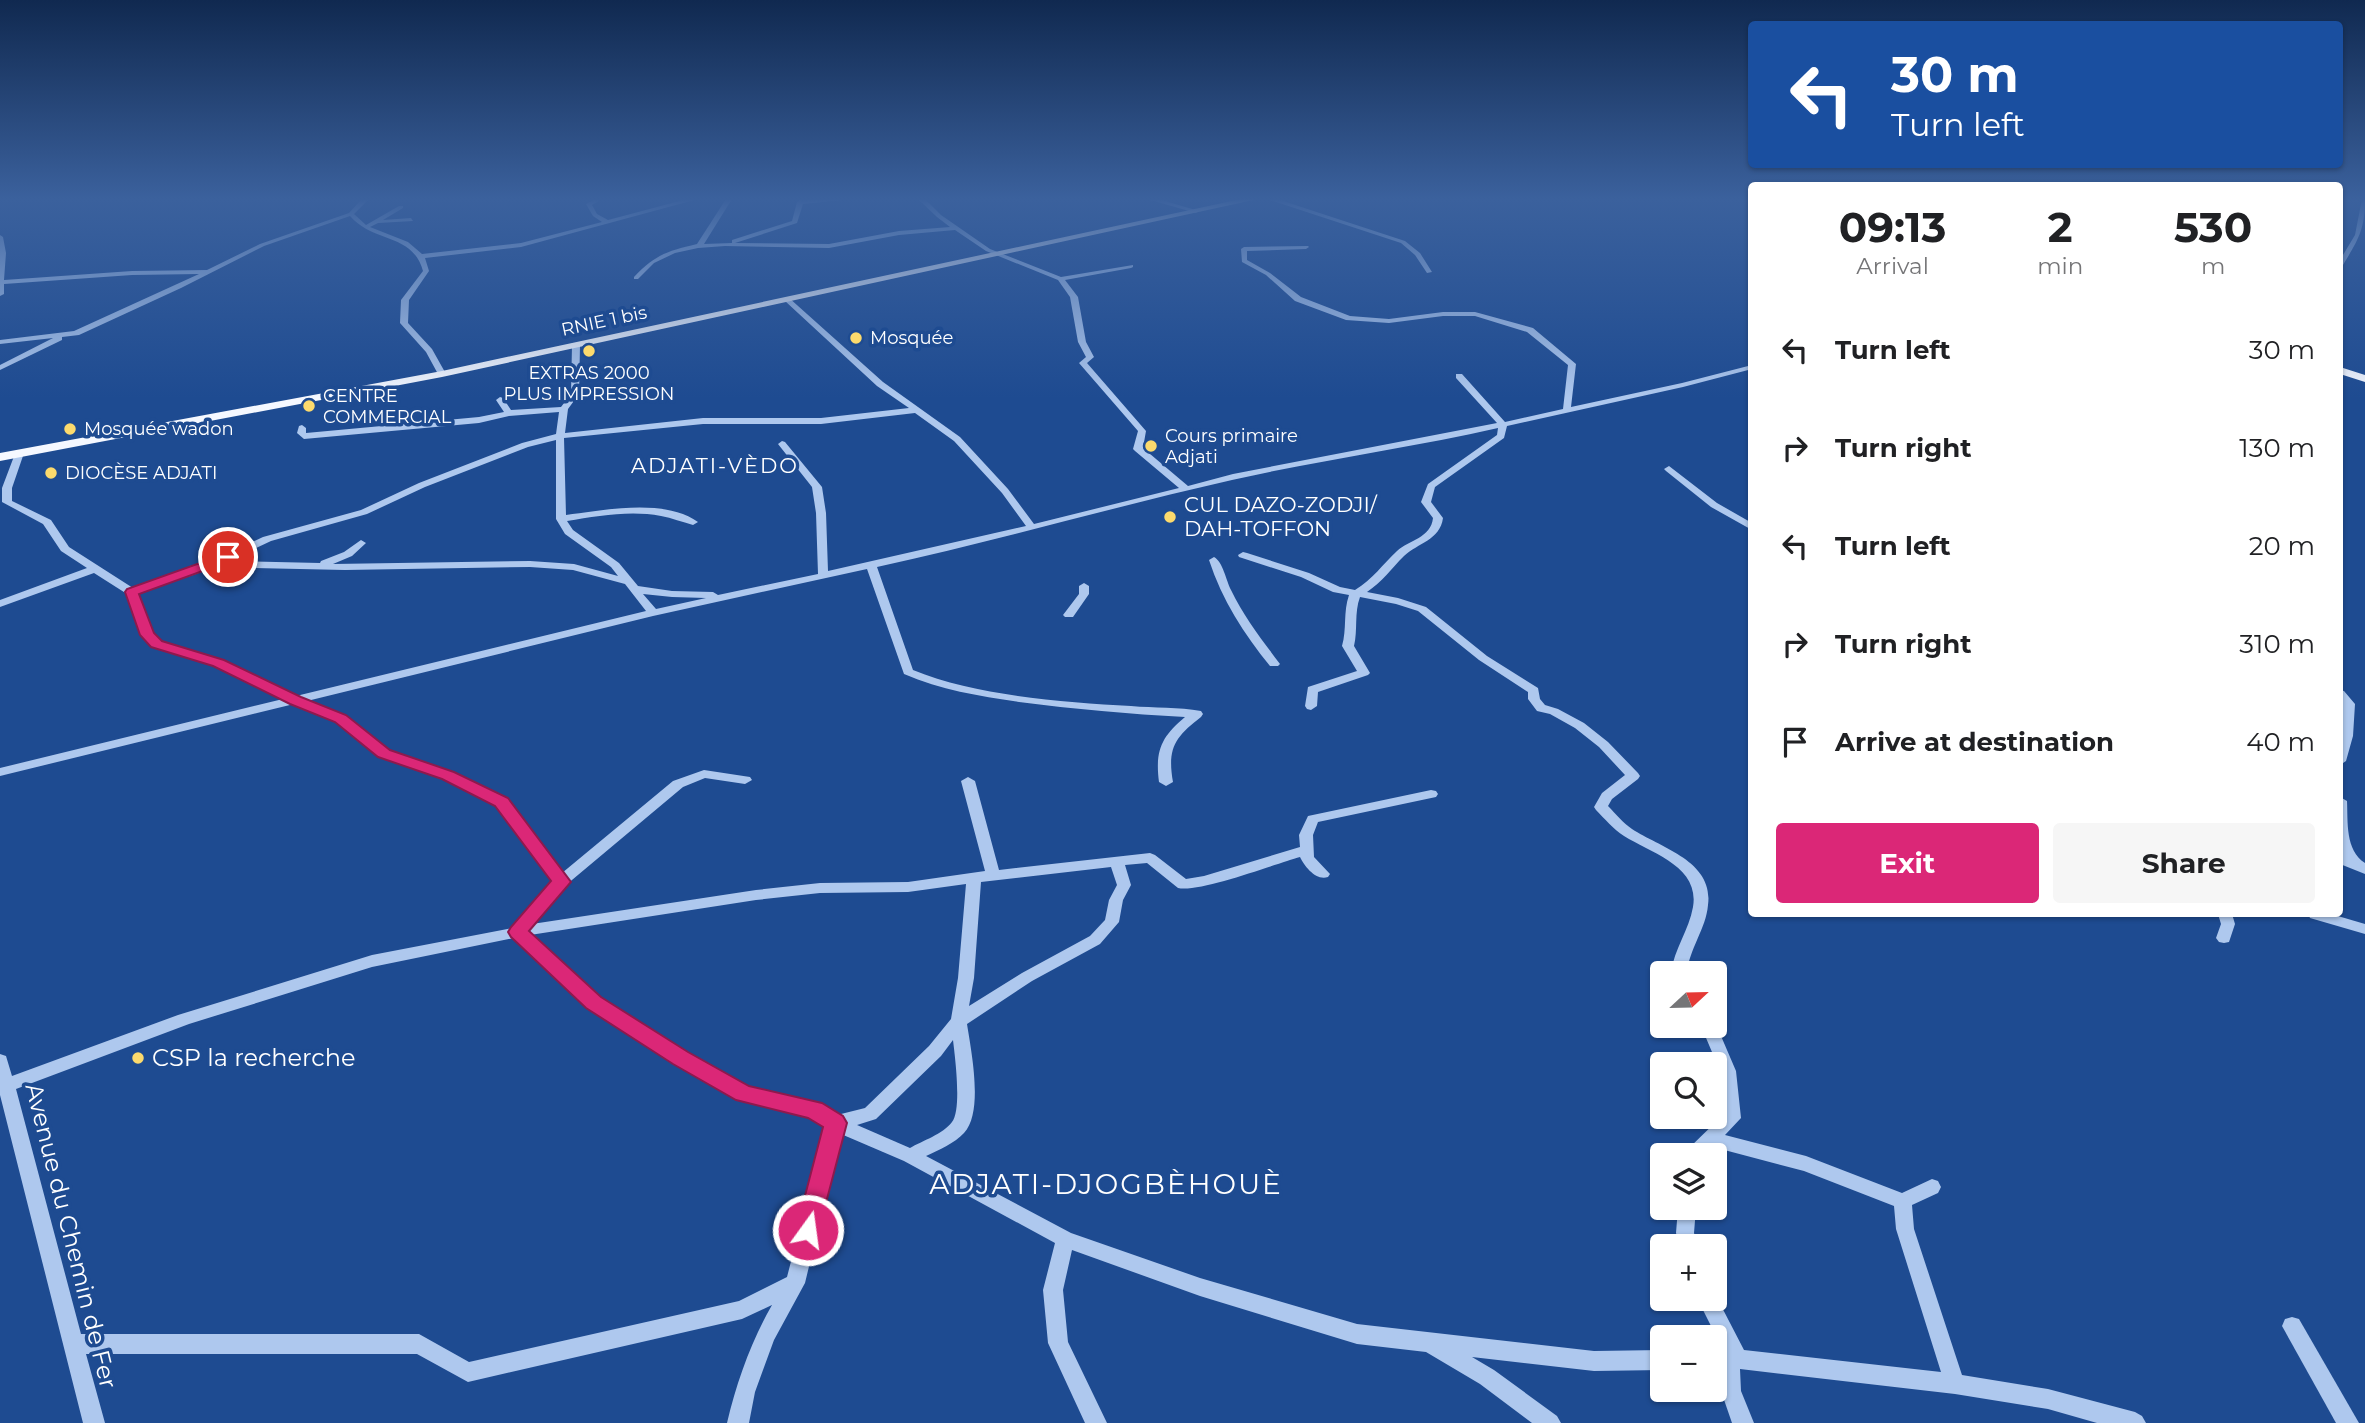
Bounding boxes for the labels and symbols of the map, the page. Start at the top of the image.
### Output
street label: RNIE 1 bis [559,301,649,341]
place label: Mosquée [870,327,953,349]
marker: Mosquée [848,330,864,346]
marker: EXTRAS 2000 PLUS IMPRESSION [581,343,597,359]
place label: EXTRAS 2000 PLUS IMPRESSION [504,362,674,405]
place label: CENTRE COMMERCIAL [323,385,452,428]
marker: CENTRE COMMERCIAL [301,398,317,414]
place label: Mosquée wadon [84,418,234,440]
marker: Mosquée wadon [62,421,78,437]
place label: Cours primaire Adjati [1165,425,1298,468]
marker: Cours primaire Adjati [1143,438,1159,454]
district label: ADJATI-VÈDO [631,453,799,478]
place label: DIOCÈSE ADJATI [65,462,217,484]
marker: DIOCÈSE ADJATI [43,465,59,481]
place label: CUL DAZO-ZODJI/ DAH-TOFFON [1184,492,1378,541]
marker: CUL DAZO-ZODJI/ DAH-TOFFON [1162,509,1178,525]
pin [198,527,258,587]
north arrow [1650,961,1727,1038]
place label: CSP la recherche [152,1043,355,1072]
marker: CSP la recherche [130,1050,146,1066]
street label: Avenue du Chemin de Fer [19,1080,123,1392]
district label: ADJATI-DJOGBÈHOUÈ [929,1167,1283,1201]
position arrow [771,1193,845,1267]

